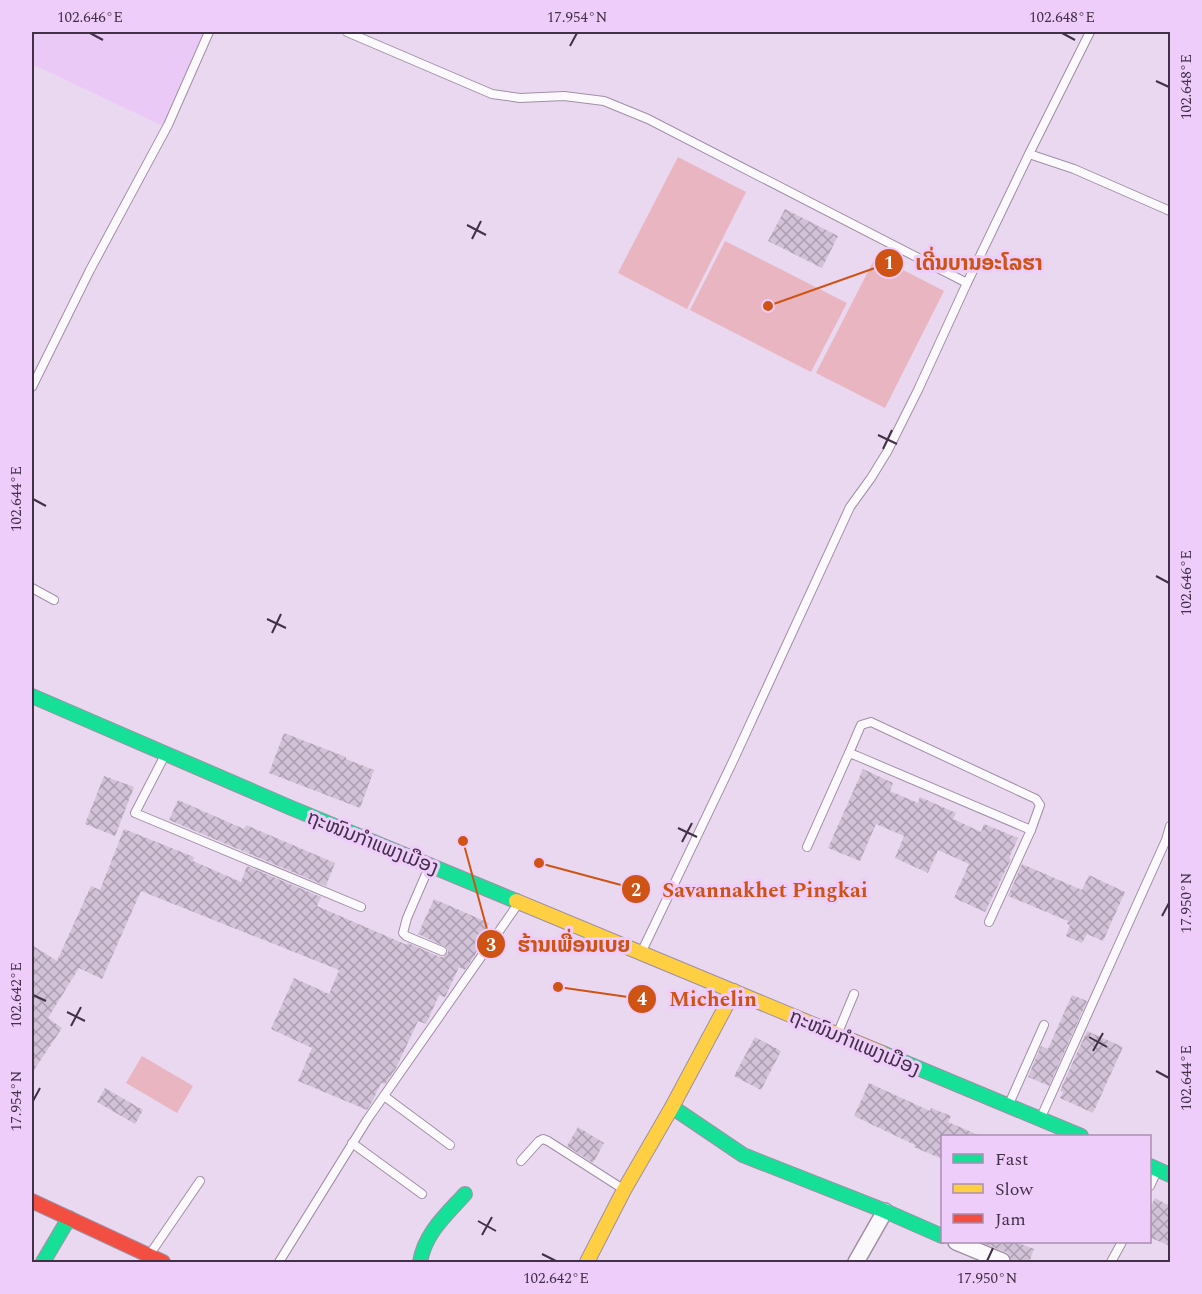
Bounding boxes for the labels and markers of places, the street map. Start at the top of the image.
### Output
callout: ເດີ່ນບານອະໂລຮາ [874,243,1055,282]
callout: Savannakhet Pingkai [621,870,880,909]
callout: ຮ້ານເພື່ອນເບຍ [476,925,643,964]
callout: Michelin [627,980,769,1019]

